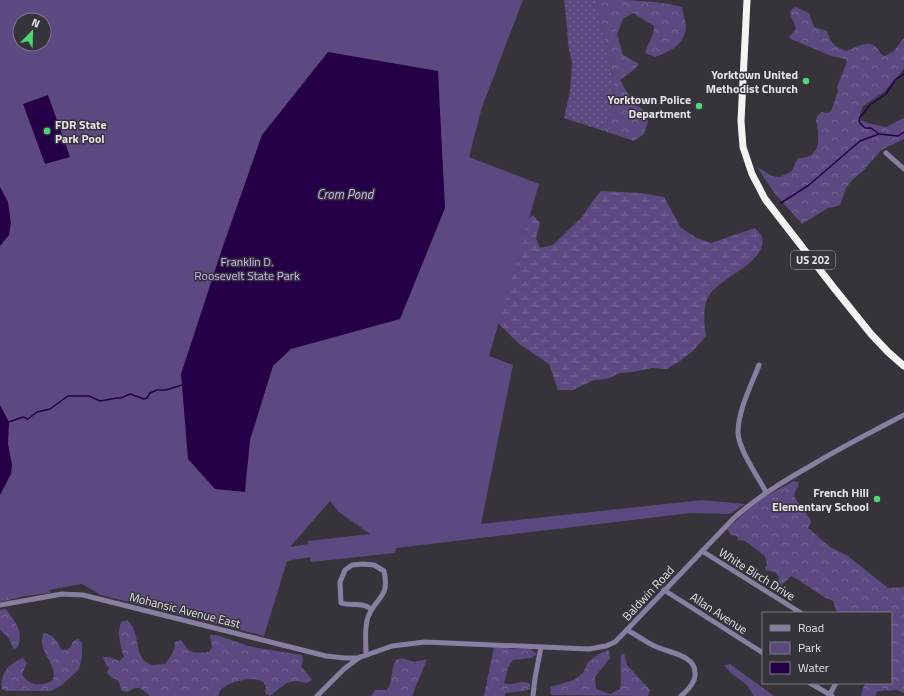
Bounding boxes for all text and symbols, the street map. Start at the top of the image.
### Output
north arrow [12,12,52,52]
text: N [29,14,43,32]
place label: Yorktown United Methodist Church [706,65,798,98]
marker: Yorktown United Methodist Church [801,76,811,86]
place label: Yorktown Police Department [608,90,692,123]
marker: Yorktown Police Department [694,101,704,111]
place label: FDR State Park Pool [55,115,107,148]
marker: FDR State Park Pool [42,126,52,136]
water label: Crom Pond [317,184,375,204]
road number: US 202 [791,251,835,269]
park label: Franklin D. Roosevelt State Park [194,252,300,285]
place label: French Hill Elementary School [772,483,869,516]
marker: French Hill Elementary School [872,494,882,504]
street label: White Birch Drive [715,543,799,605]
street label: Baldwin Road [617,561,679,625]
street label: Mohansic Avenue East [127,587,243,633]
street label: Allan Avenue [686,587,752,639]
legend [762,612,892,684]
text: Road [798,618,824,637]
text: Park [798,638,821,657]
text: Water [798,658,829,677]

